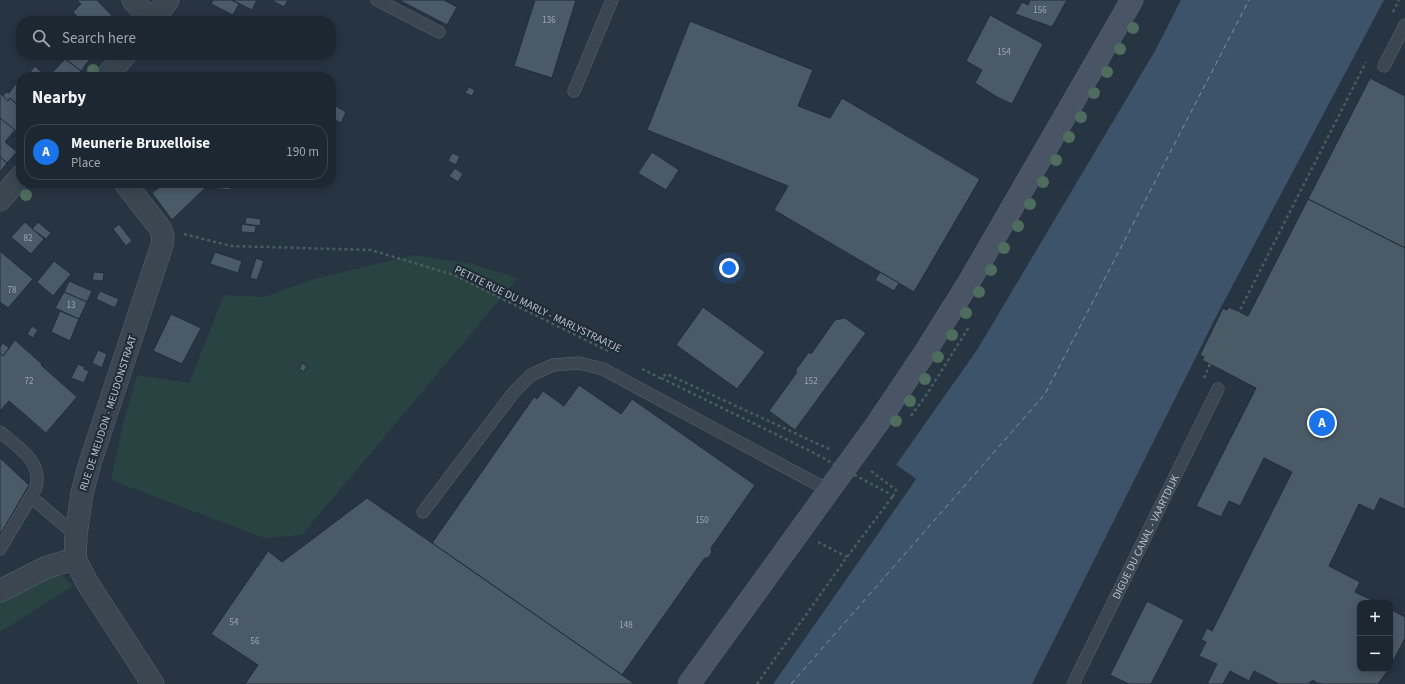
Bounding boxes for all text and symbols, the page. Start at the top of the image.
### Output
house number: 156 [1033,4,1047,17]
house number: 136 [542,14,556,27]
search box [16,16,336,60]
icon: search [30,27,52,49]
text: Search here [62,28,136,49]
house number: 154 [997,46,1011,59]
text: Nearby [32,86,86,110]
text: Meunerie Bruxelloise [71,133,210,154]
text: A [42,143,50,161]
text: 190 m [286,143,319,161]
text: Place [71,154,100,172]
house number: 82 [24,232,33,245]
your location [719,258,739,278]
street label: PETITE RUE DU MARLY - MARLYSTRAATJE [452,262,624,356]
house number: 78 [8,284,17,297]
house number: 13 [67,299,76,312]
street label: RUE DE MEUDON - MEUDONSTRAAT [76,333,140,493]
house number: 72 [25,375,34,388]
house number: 152 [804,375,818,388]
pin: A [1309,408,1335,438]
street label: DIGUE DU CANAL - VAARTDIJK [1108,471,1183,602]
house number: 150 [695,514,709,527]
map controls [1357,600,1393,672]
button: + [1357,600,1393,636]
house number: 54 [230,616,239,629]
house number: 148 [619,619,633,632]
house number: 56 [251,635,260,648]
button: − [1357,636,1393,672]

